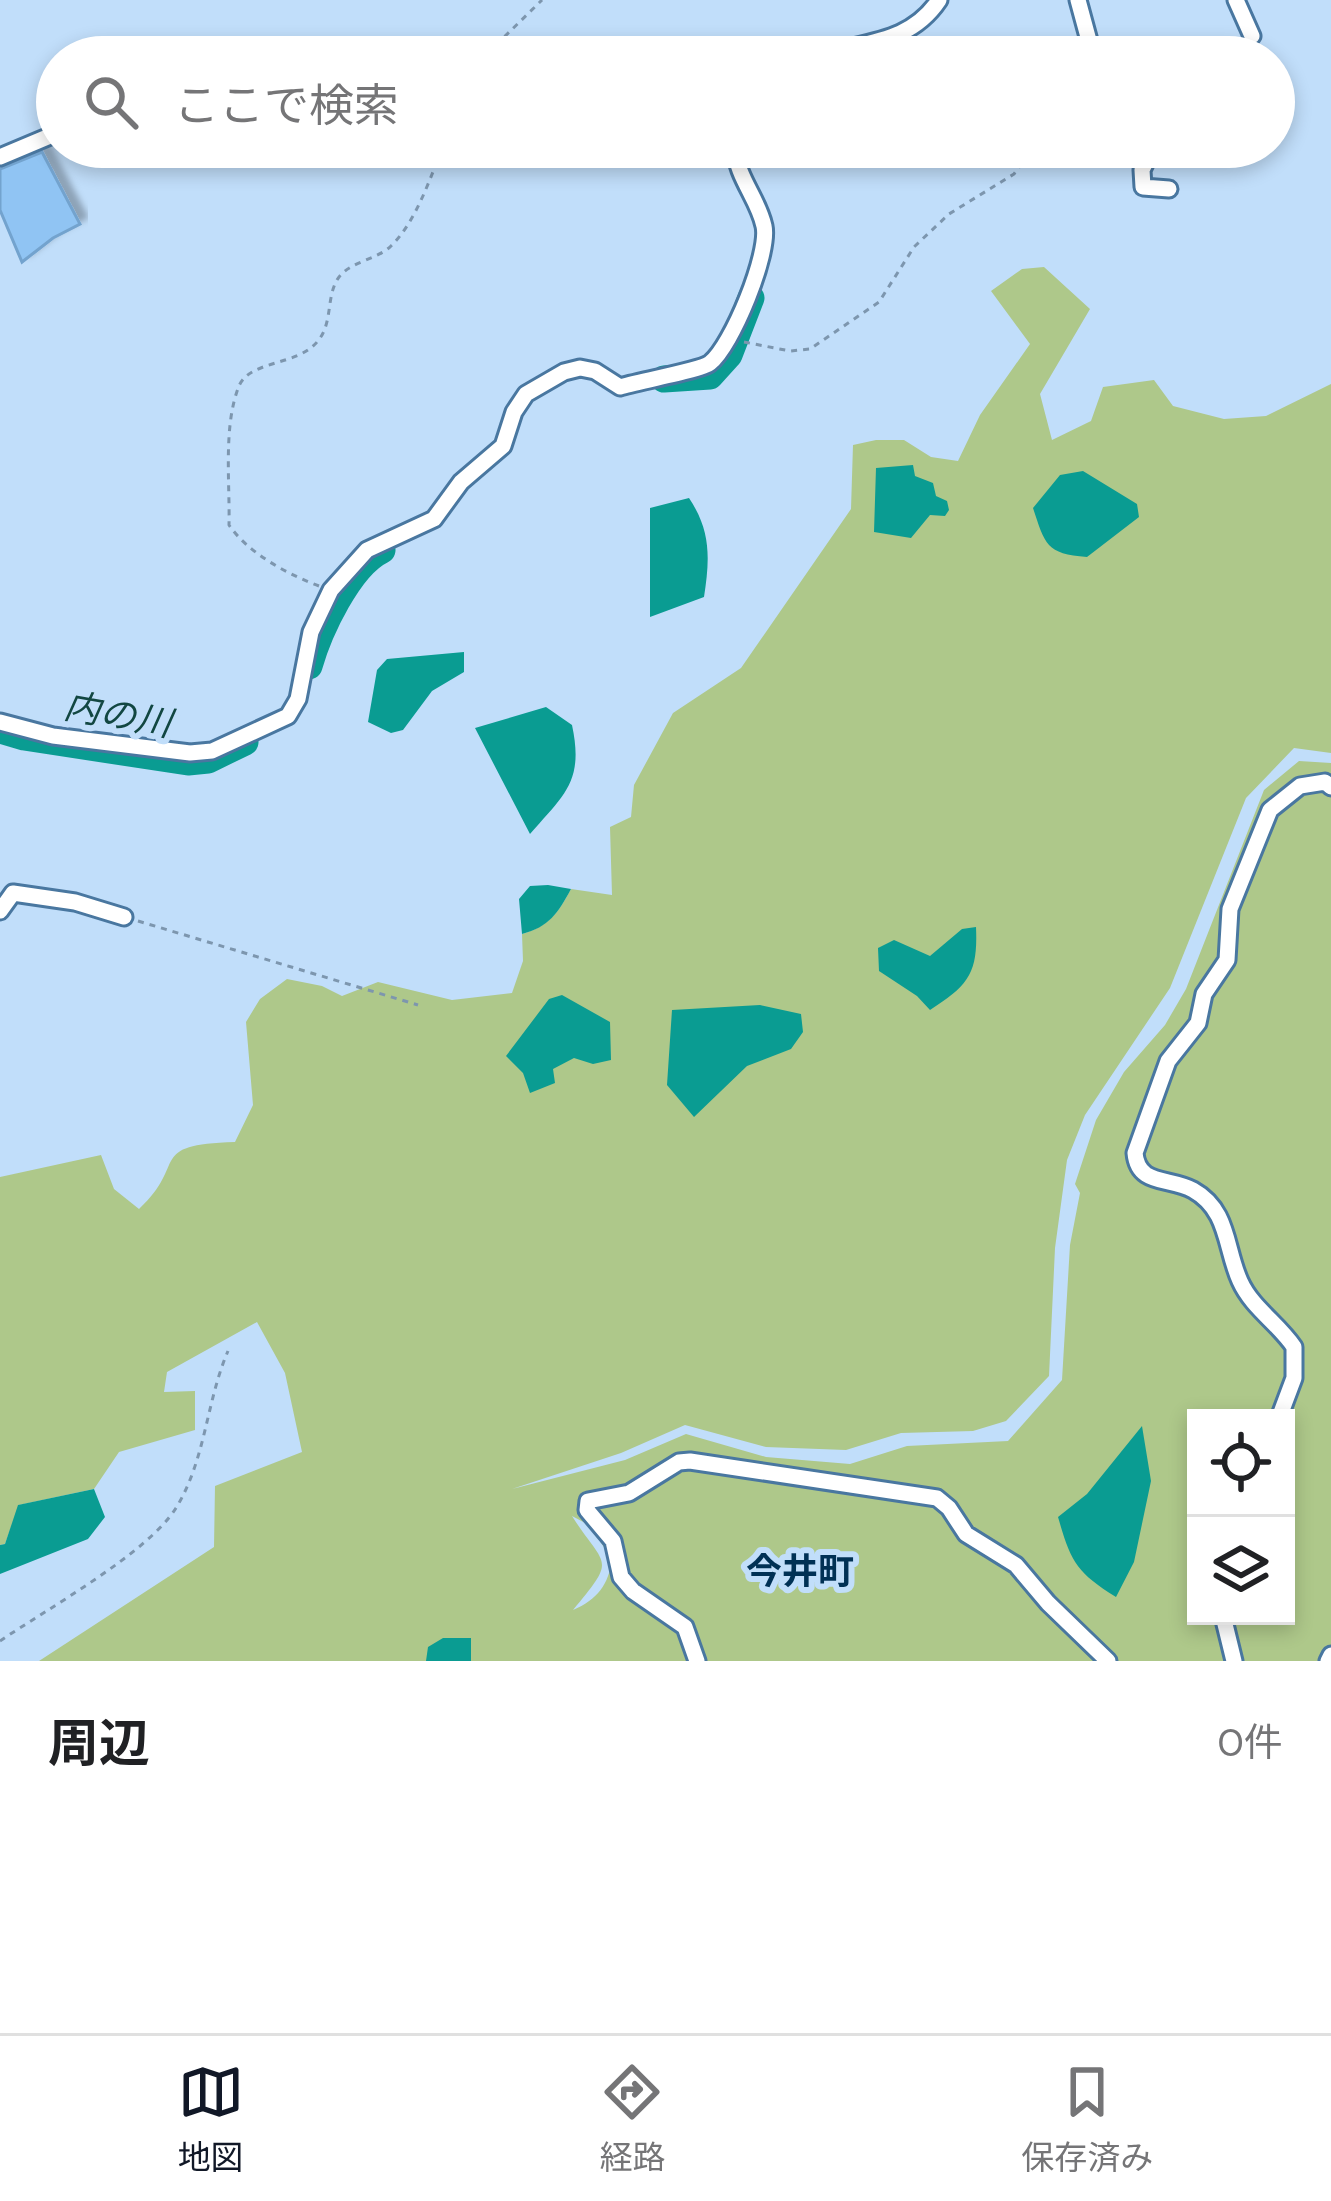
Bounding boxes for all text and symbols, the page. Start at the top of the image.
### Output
search box [36,36,1295,168]
icon: search [78,69,144,135]
text: ここで検索 [174,76,399,135]
water label: 内の川 [61,682,179,748]
map controls [1187,1409,1295,1625]
button: locate [1187,1409,1295,1517]
button: layers [1187,1517,1295,1625]
district label: 今井町 [746,1548,854,1595]
text: 周辺 [48,1710,150,1777]
text: 0件 [1217,1717,1283,1768]
tab: 地図 [178,2059,244,2179]
tab: 経路 [599,2059,665,2179]
tab: 保存済み [1021,2059,1153,2179]

